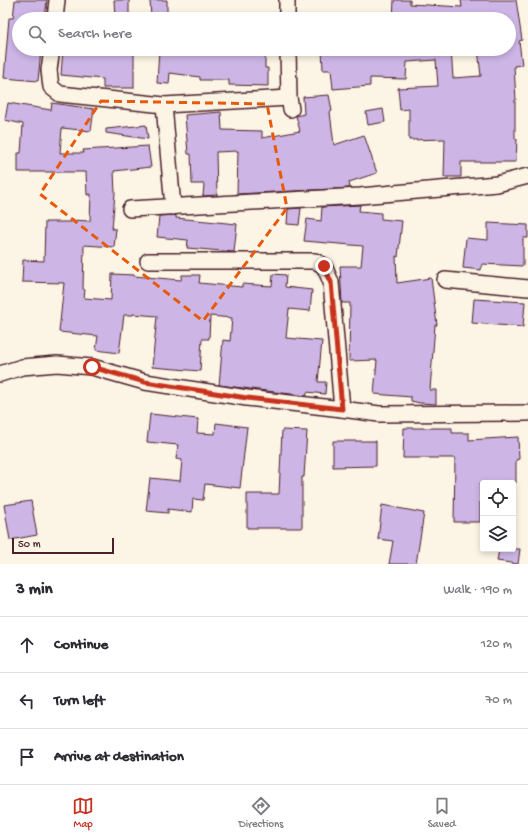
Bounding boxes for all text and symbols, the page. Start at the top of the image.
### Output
search box [12,12,516,56]
icon: search [26,23,48,45]
text: Search here [58,25,132,43]
route end [315,257,333,275]
route start [83,358,101,376]
map controls [480,480,516,552]
button: locate [480,480,516,516]
button: layers [480,516,516,552]
scale bar [12,536,114,555]
text: 50 m [18,539,40,551]
text: 3 min [16,580,53,600]
text: Walk · 190 m [443,583,512,598]
icon: ahead [16,634,38,656]
text: Continue [54,636,108,654]
text: 120 m [481,637,512,652]
icon: left [16,690,38,712]
text: Turn left [54,692,105,710]
text: 70 m [486,693,512,708]
icon: arrive [16,746,38,768]
text: Arrive at destination [54,748,184,766]
tab: Map [72,795,94,831]
tab: Directions [239,795,283,831]
tab: Saved [428,795,456,831]

